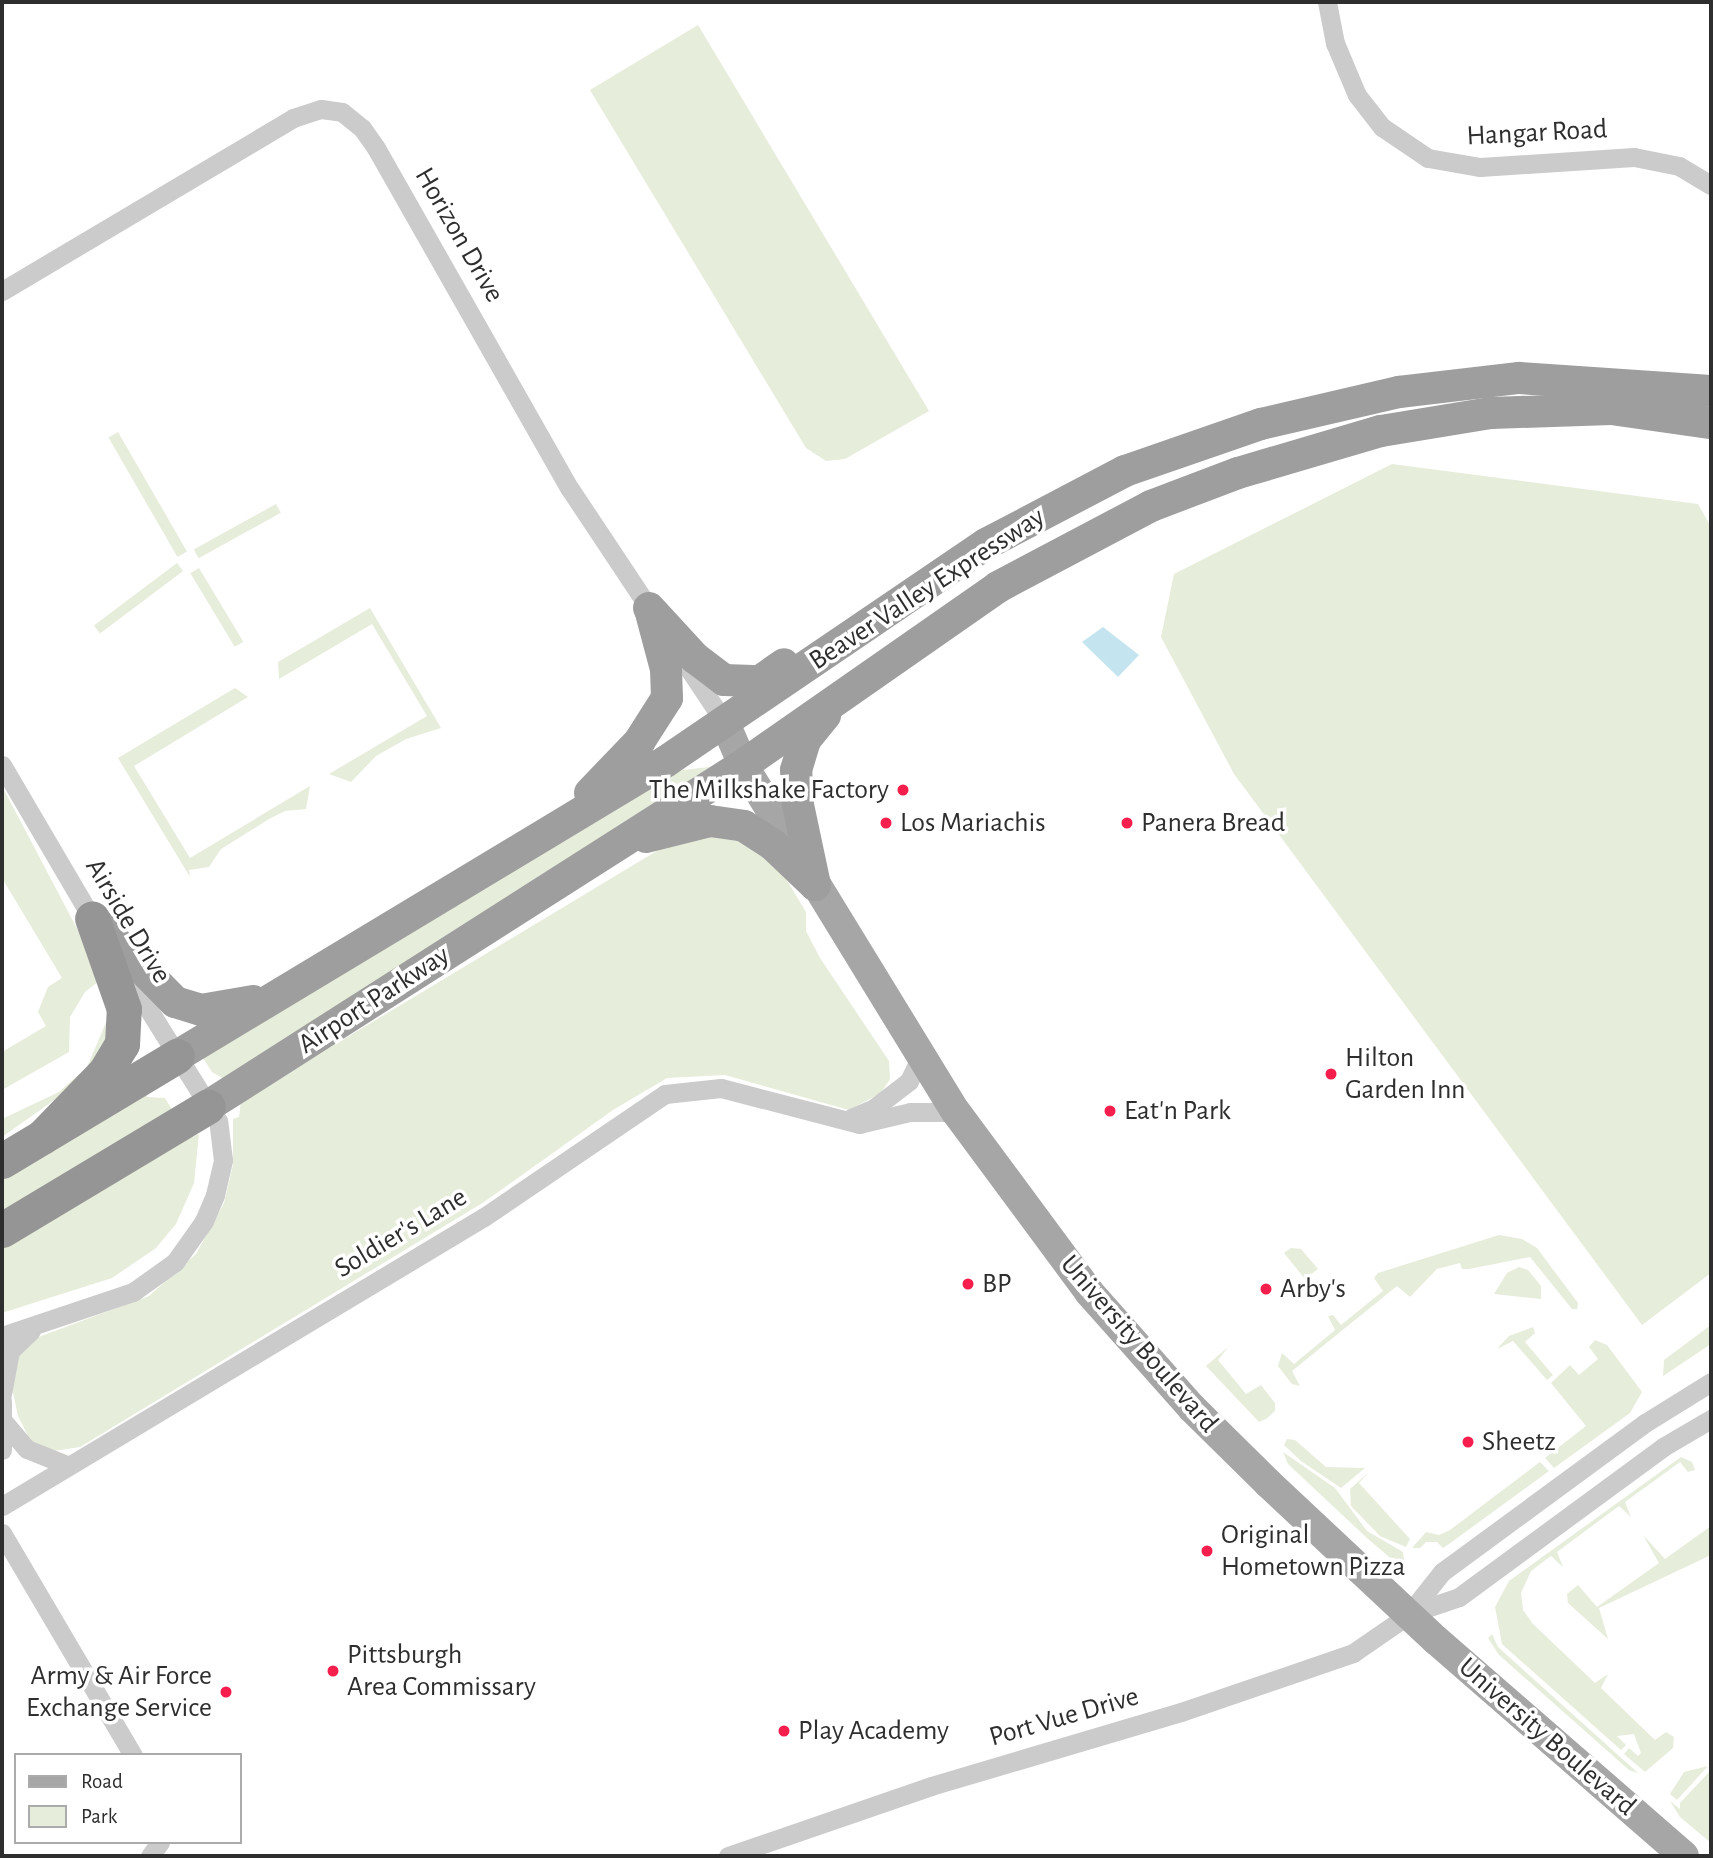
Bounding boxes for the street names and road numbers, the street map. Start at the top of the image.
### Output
street label: Hangar Road [1466,113,1608,153]
street label: Horizon Drive [407,162,511,308]
street label: Beaver Valley Expressway [803,500,1051,678]
street label: Airside Drive [78,853,178,989]
street label: Airport Parkway [292,939,456,1061]
street label: Soldier's Lane [329,1180,473,1286]
street label: University Boulevard [1053,1248,1225,1440]
street label: University Boulevard [1451,1651,1643,1823]
street label: Port Vue Drive [985,1680,1143,1754]

